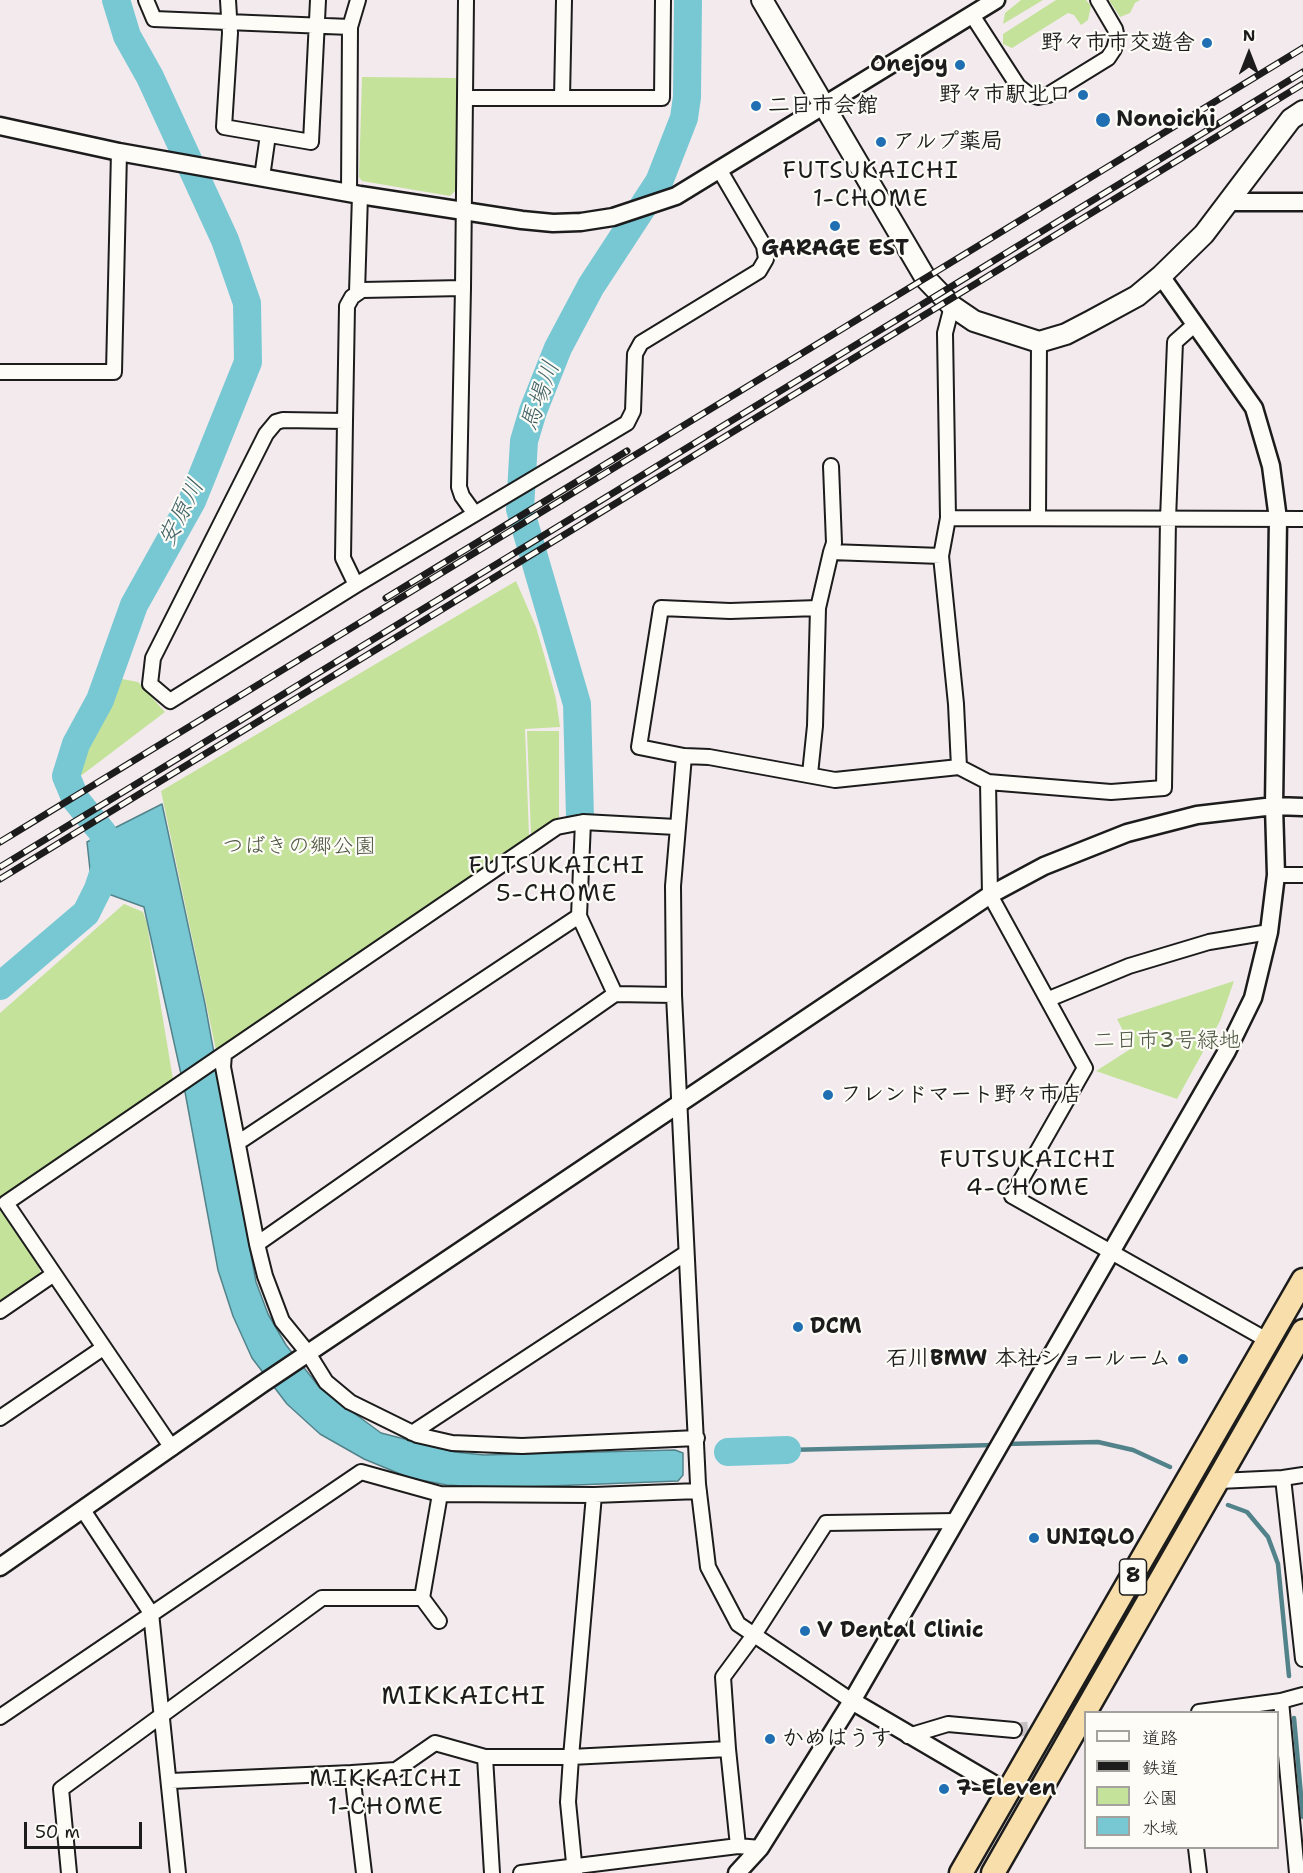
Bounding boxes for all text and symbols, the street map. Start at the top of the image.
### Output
north arrow [1219,24,1279,84]
text: N [1243,25,1255,46]
place label: 野々市市交遊舎 [1041,30,1195,56]
marker: 野々市市交遊舎 [1200,36,1214,50]
place label: Onejoy [870,52,948,78]
marker: Onejoy [953,58,967,72]
place label: 野々市駅北口 [939,82,1071,108]
marker: 野々市駅北口 [1076,88,1090,102]
place label: 二日市会館 [768,93,878,119]
marker: 二日市会館 [749,99,763,113]
place label: Nonoichi [1116,107,1216,133]
marker: Nonoichi [1094,111,1112,129]
place label: アルプ薬局 [893,129,1003,155]
marker: アルプ薬局 [874,135,888,149]
district label: FUTSUKAICHI 1-CHOME [783,158,959,214]
marker: GARAGE EST [828,219,842,233]
place label: GARAGE EST [761,236,909,262]
water label: 馬場川 [515,357,567,435]
water label: 安原川 [153,474,211,552]
park label: つばきの郷公園 [222,834,376,860]
district label: FUTSUKAICHI 5-CHOME [469,853,645,909]
park label: 二日市3号緑地 [1093,1028,1241,1054]
place label: フレンドマート野々市店 [840,1082,1082,1108]
marker: フレンドマート野々市店 [821,1088,835,1102]
district label: FUTSUKAICHI 4-CHOME [940,1147,1116,1203]
place label: DCM [810,1314,862,1340]
marker: DCM [791,1320,805,1334]
place label: 石川BMW 本社ショールーム [886,1346,1171,1372]
marker: 石川BMW 本社ショールーム [1176,1352,1190,1366]
place label: UNIQLO [1046,1525,1135,1551]
marker: UNIQLO [1027,1531,1041,1545]
road number: 8 [1120,1559,1146,1595]
place label: V Dental Clinic [817,1618,984,1644]
marker: V Dental Clinic [798,1624,812,1638]
district label: MIKKAICHI [381,1681,547,1713]
legend [1084,1711,1279,1849]
place label: かめはうす [782,1726,892,1752]
text: 道路 [1142,1726,1178,1750]
marker: かめはうす [763,1732,777,1746]
text: 鉄道 [1142,1756,1178,1780]
district label: MIKKAICHI 1-CHOME [309,1766,463,1822]
place label: 7-Eleven [956,1776,1056,1802]
marker: 7-Eleven [937,1782,951,1796]
text: 公園 [1142,1786,1178,1810]
scale bar [27,1810,146,1848]
text: 水域 [1142,1816,1178,1840]
text: 50 m [35,1820,80,1844]

